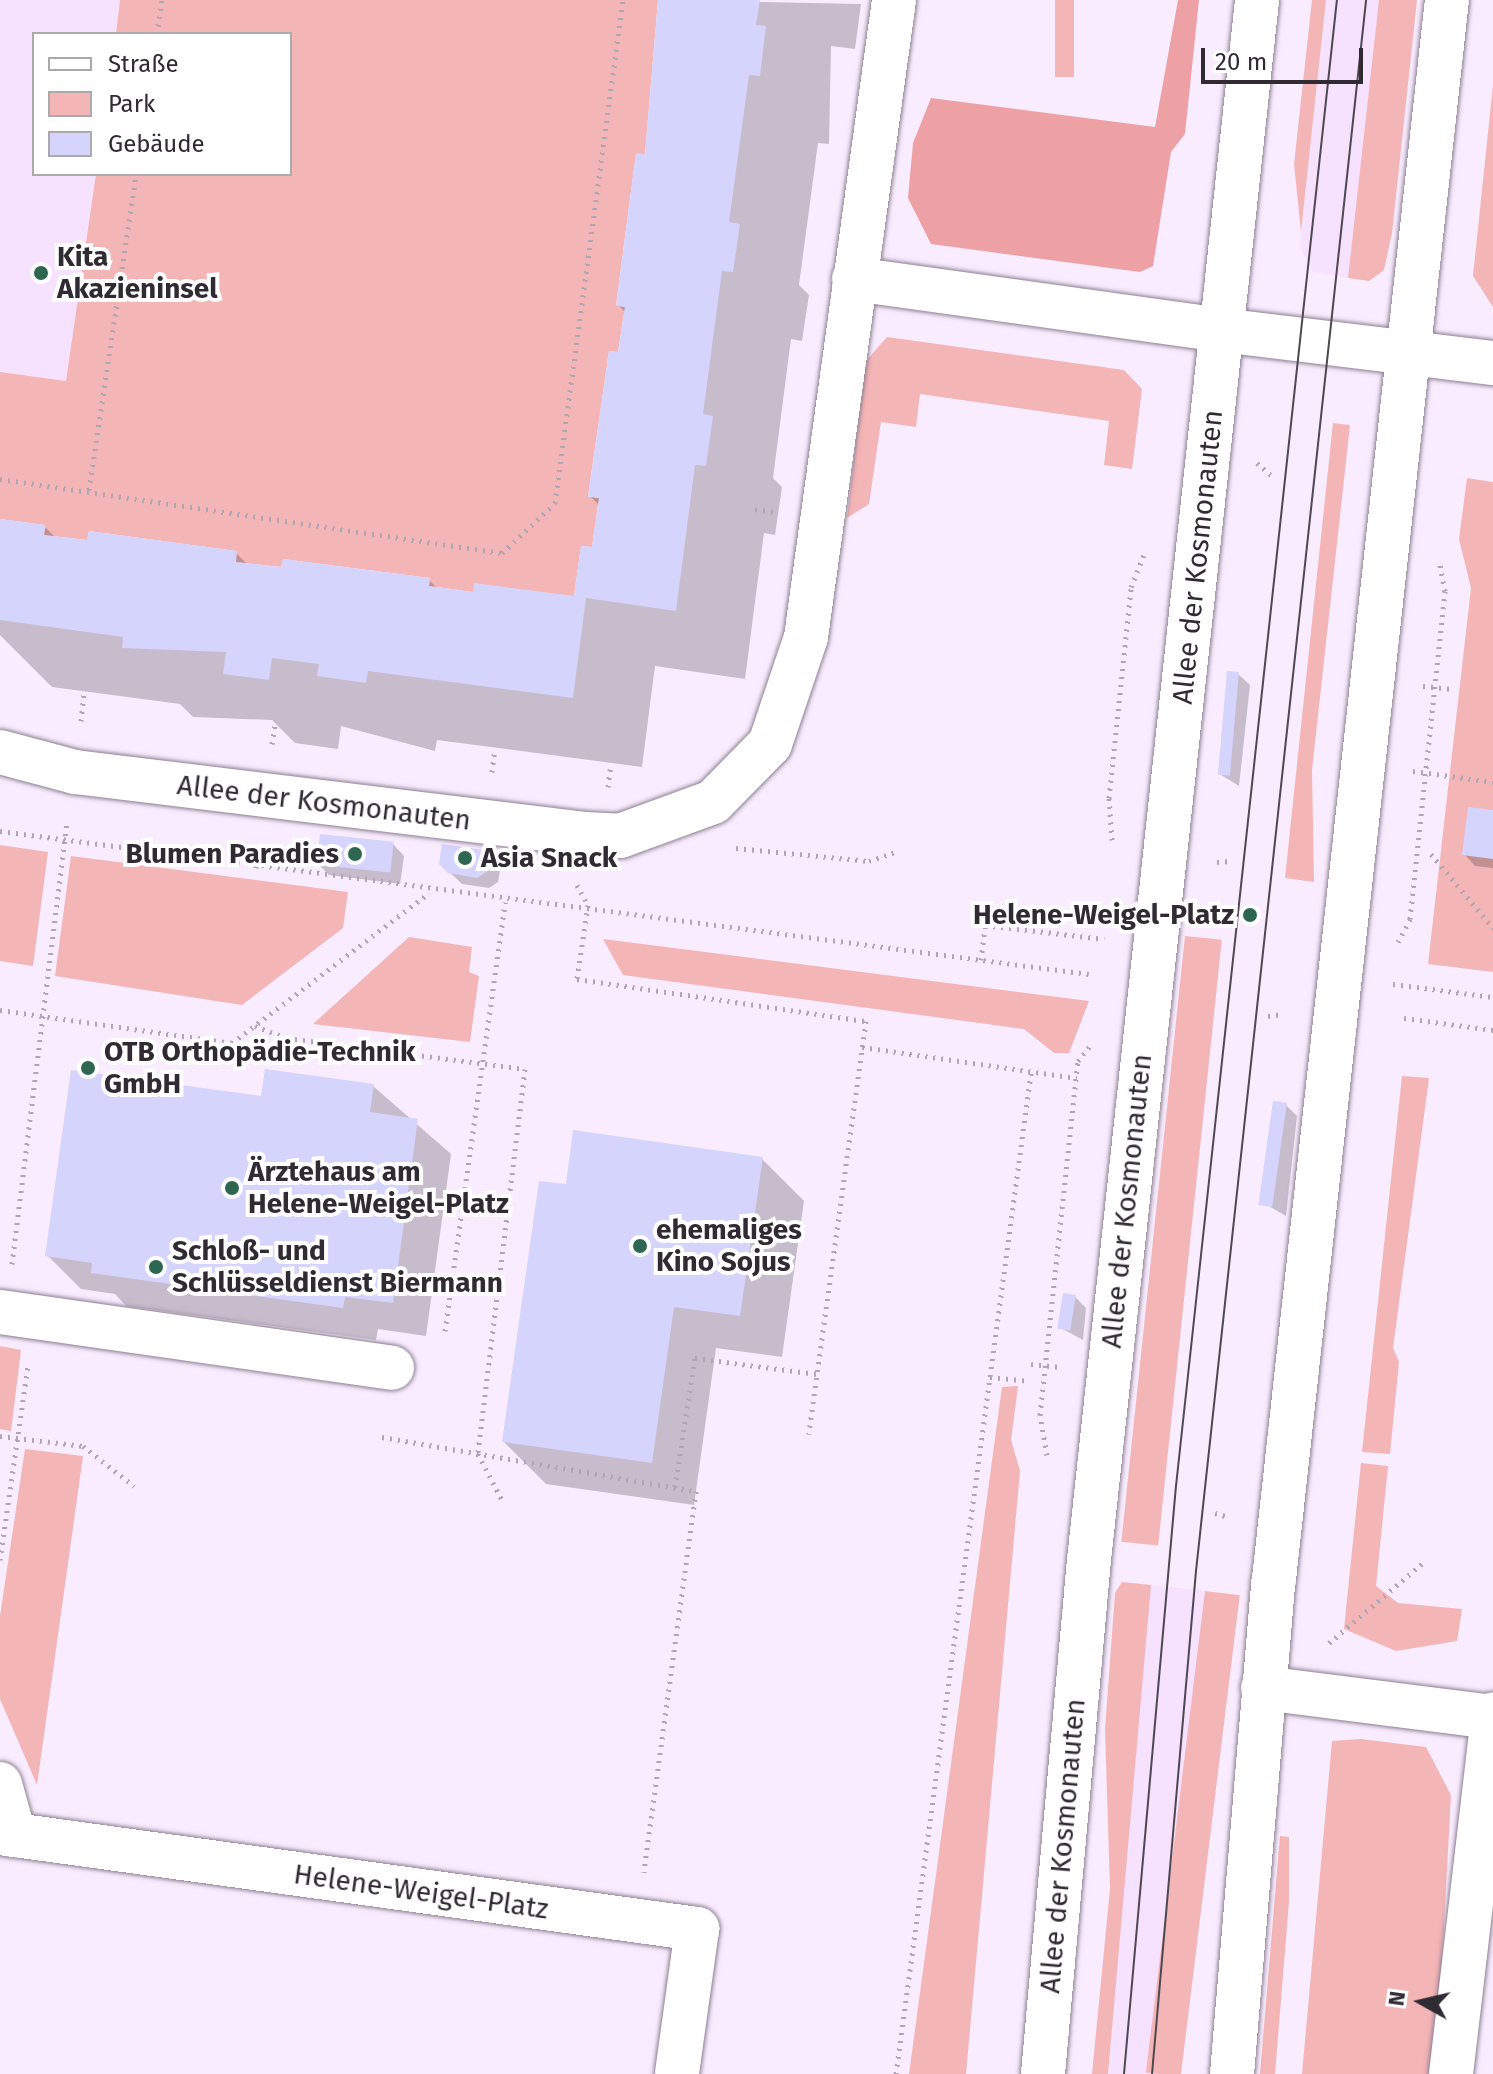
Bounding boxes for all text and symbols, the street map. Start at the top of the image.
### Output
legend [32,32,292,176]
scale bar [1205,32,1367,82]
text: 20 m [1215,48,1267,76]
text: Straße [108,50,179,78]
text: Park [108,90,155,118]
text: Gebäude [108,130,205,158]
place label: Kita Akazieninsel [57,240,218,306]
marker: Kita Akazieninsel [32,264,50,282]
street label: Allee der Kosmonauten [1166,408,1230,706]
street label: Allee der Kosmonauten [175,768,473,838]
place label: Blumen Paradies [126,837,339,871]
place label: Asia Snack [481,841,617,875]
marker: Blumen Paradies [346,845,364,863]
marker: Asia Snack [456,849,474,867]
place label: Helene-Weigel-Platz [973,898,1234,932]
marker: Helene-Weigel-Platz [1241,906,1259,924]
place label: OTB Orthopädie-Technik GmbH [104,1035,415,1101]
street label: Allee der Kosmonauten [1095,1052,1159,1350]
marker: OTB Orthopädie-Technik GmbH [79,1059,97,1077]
place label: Ärztehaus am Helene-Weigel-Platz [248,1155,509,1221]
marker: Ärztehaus am Helene-Weigel-Platz [223,1179,241,1197]
place label: ehemaliges Kino Sojus [656,1213,802,1279]
place label: Schloß- und Schlüsseldienst Biermann [172,1234,503,1300]
marker: ehemaliges Kino Sojus [631,1237,649,1255]
marker: Schloß- und Schlüsseldienst Biermann [147,1258,165,1276]
street label: Allee der Kosmonauten [1033,1697,1093,1995]
street label: Helene-Weigel-Platz [292,1857,550,1927]
north arrow [1381,1962,1461,2042]
text: N [1382,1989,1411,2008]

